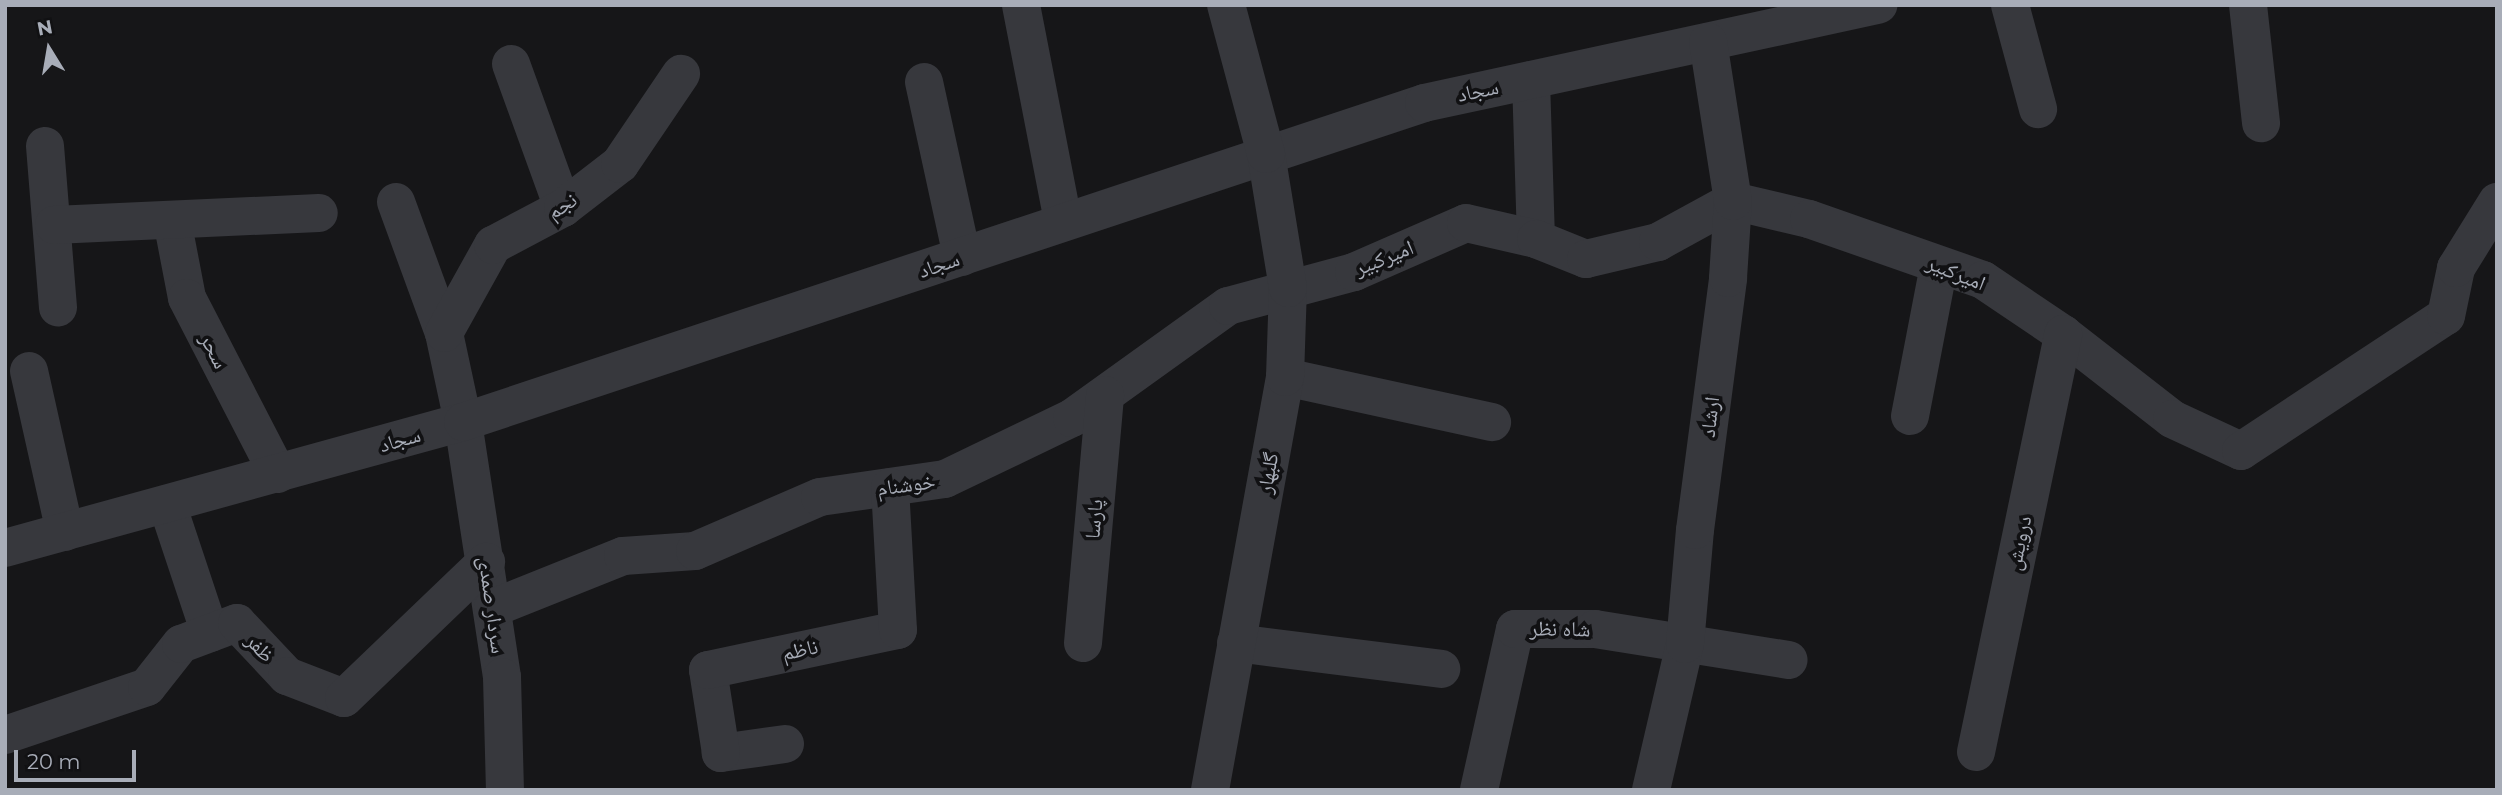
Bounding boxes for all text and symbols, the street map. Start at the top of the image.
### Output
north arrow [14,14,84,84]
text: N [35,15,55,41]
street label: سجاد [1455,74,1501,108]
street label: نجم [542,187,582,225]
street label: امیرکبیر [1351,235,1417,281]
street label: سجاد [915,246,963,284]
street label: امیرکبیر [1923,250,1989,296]
street label: سحر [195,329,233,373]
street label: ارشاد [1695,395,1725,439]
street label: سجاد [376,422,424,458]
street label: گلبهار [1252,450,1284,496]
street label: خوشنام [875,468,937,502]
street label: پارسا [1080,498,1108,540]
street label: درویش [2001,513,2037,573]
street label: سردار صمدی [473,555,511,655]
street label: شاه نظر [1529,616,1591,642]
street label: ظفر [240,628,280,668]
street label: ناظم [780,634,820,666]
scale bar [18,736,140,780]
text: 20 m [27,749,81,774]

